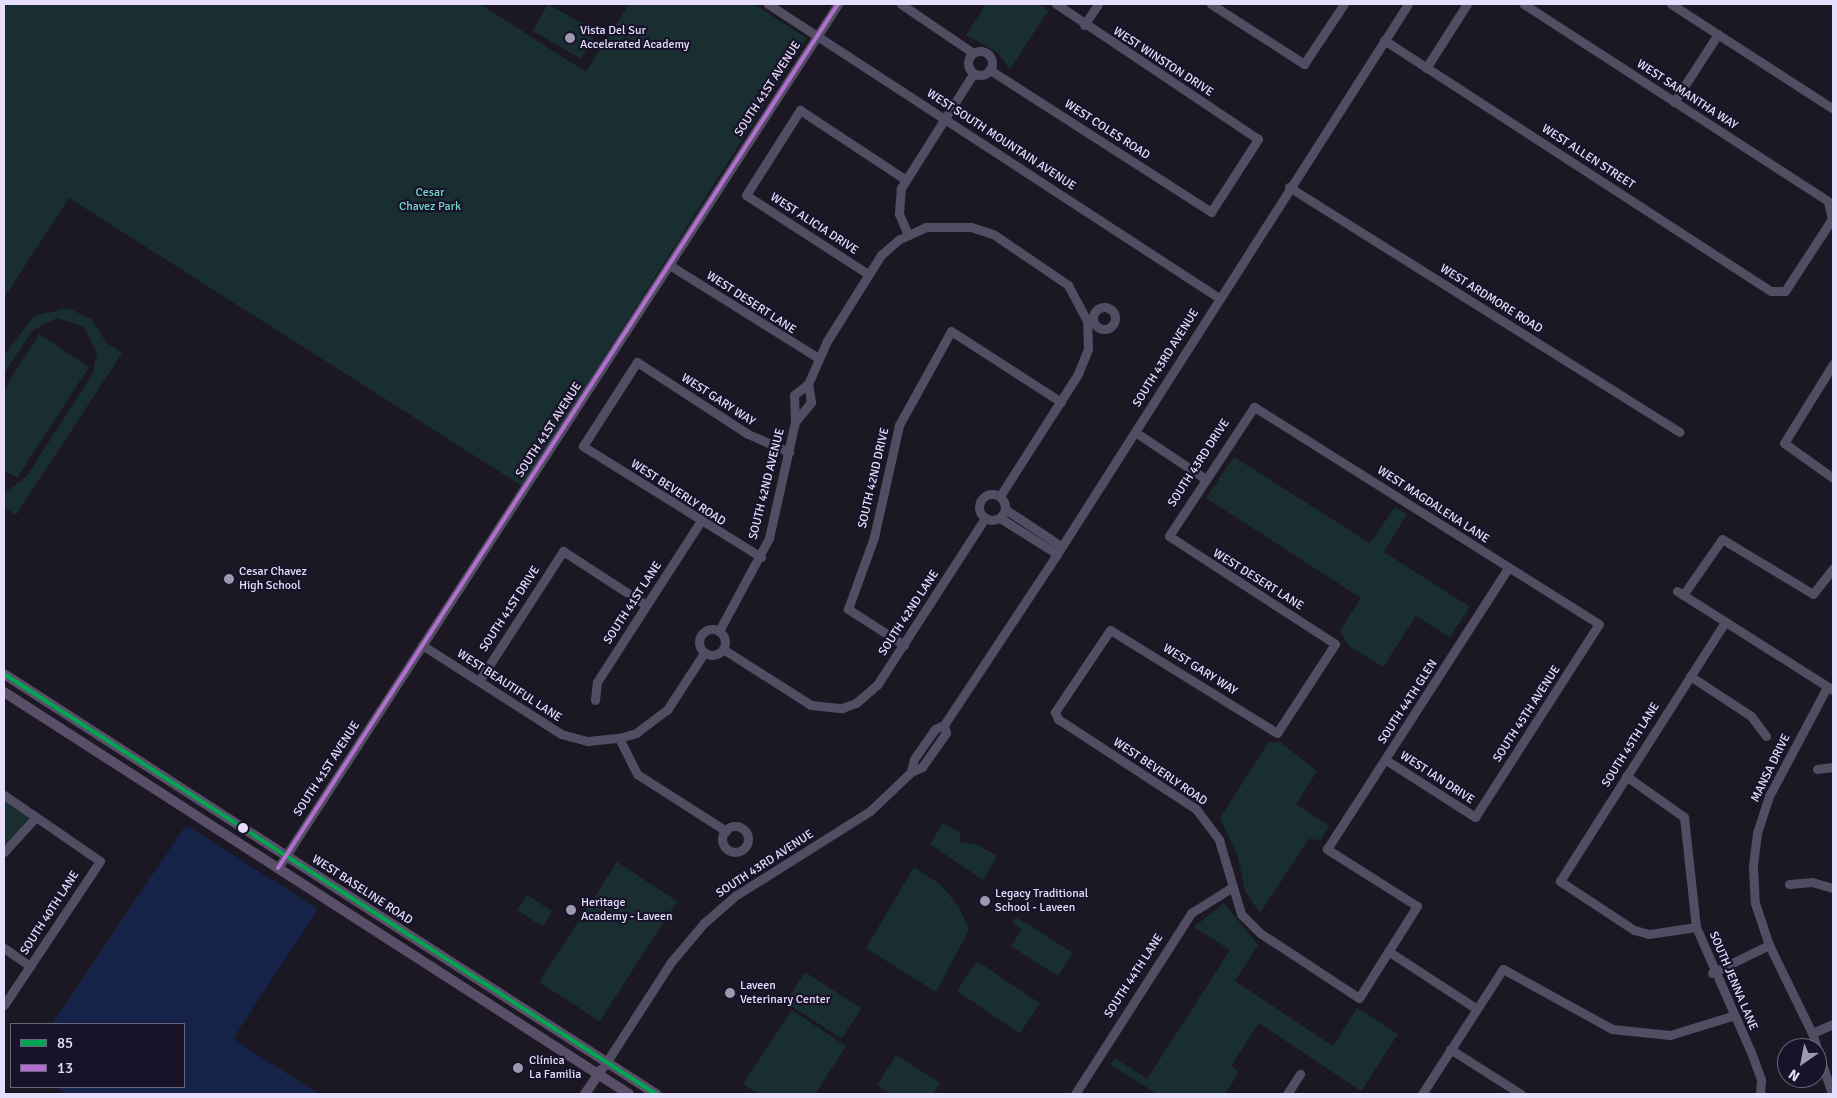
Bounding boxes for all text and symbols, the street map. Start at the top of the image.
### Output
place label: Vista Del Sur Accelerated Academy [580,24,689,52]
street label: WEST WINSTON DRIVE [1110,24,1216,100]
marker: Vista Del Sur Accelerated Academy [564,32,576,44]
street label: SOUTH 41ST AVENUE [732,39,804,139]
street label: WEST SAMANTHA WAY [1634,57,1740,133]
street label: WEST SOUTH MOUNTAIN AVENUE [924,86,1078,194]
street label: WEST COLES ROAD [1062,97,1152,163]
street label: WEST ALLEN STREET [1539,122,1637,192]
park label: Cesar Chavez Park [399,186,461,214]
street label: WEST ALICIA DRIVE [767,190,861,258]
street label: WEST ARDMORE ROAD [1437,262,1545,336]
street label: WEST DESERT LANE [703,269,799,337]
street label: SOUTH 43RD AVENUE [1130,306,1202,410]
street label: WEST GARY WAY [678,371,758,429]
street label: SOUTH 41ST AVENUE [513,380,585,480]
street label: SOUTH 43RD DRIVE [1165,416,1233,510]
street label: SOUTH 42ND DRIVE [855,426,893,530]
street label: SOUTH 42ND AVENUE [746,427,788,541]
street label: WEST BEVERLY ROAD [628,457,728,529]
street label: WEST MAGDALENA LANE [1374,463,1492,547]
street label: WEST DESERT LANE [1210,546,1306,614]
street label: SOUTH 41ST LANE [601,559,665,647]
street label: SOUTH 41ST DRIVE [477,563,543,655]
place label: Cesar Chavez High School [239,565,307,593]
street label: SOUTH 42ND LANE [876,568,942,658]
marker: Cesar Chavez High School [223,573,235,585]
street label: WEST GARY WAY [1160,641,1240,699]
street label: WEST BEAUTIFUL LANE [454,647,564,725]
street label: SOUTH 44TH GLEN [1375,657,1441,747]
street label: SOUTH 45TH AVENUE [1490,663,1564,765]
street label: SOUTH 45TH LANE [1599,700,1663,790]
street label: SOUTH 41ST AVENUE [291,719,363,819]
street label: MANSA DRIVE [1748,732,1794,804]
street label: WEST BEVERLY ROAD [1110,735,1210,809]
street label: WEST IAN DRIVE [1397,749,1477,807]
unlabelled marker [238,823,248,833]
street label: SOUTH 43RD AVENUE [714,827,816,901]
street label: WEST BASELINE ROAD [309,852,415,928]
street label: SOUTH 40TH LANE [17,868,83,958]
place label: Legacy Traditional School - Laveen [995,887,1088,915]
marker: Legacy Traditional School - Laveen [979,895,991,907]
place label: Heritage Academy - Laveen [581,896,673,924]
marker: Heritage Academy - Laveen [565,904,577,916]
street label: SOUTH JENNA LANE [1706,929,1760,1033]
street label: SOUTH 44TH LANE [1101,931,1167,1021]
place label: Laveen Veterinary Center [740,979,830,1007]
marker: Laveen Veterinary Center [724,987,736,999]
legend [10,1023,185,1088]
text: 85 [57,1034,73,1052]
north arrow [1777,1038,1827,1088]
place label: Clínica La Familia [529,1054,581,1082]
text: 13 [57,1059,73,1077]
marker: Clínica La Familia [511,1061,525,1075]
text: N [1785,1065,1803,1085]

